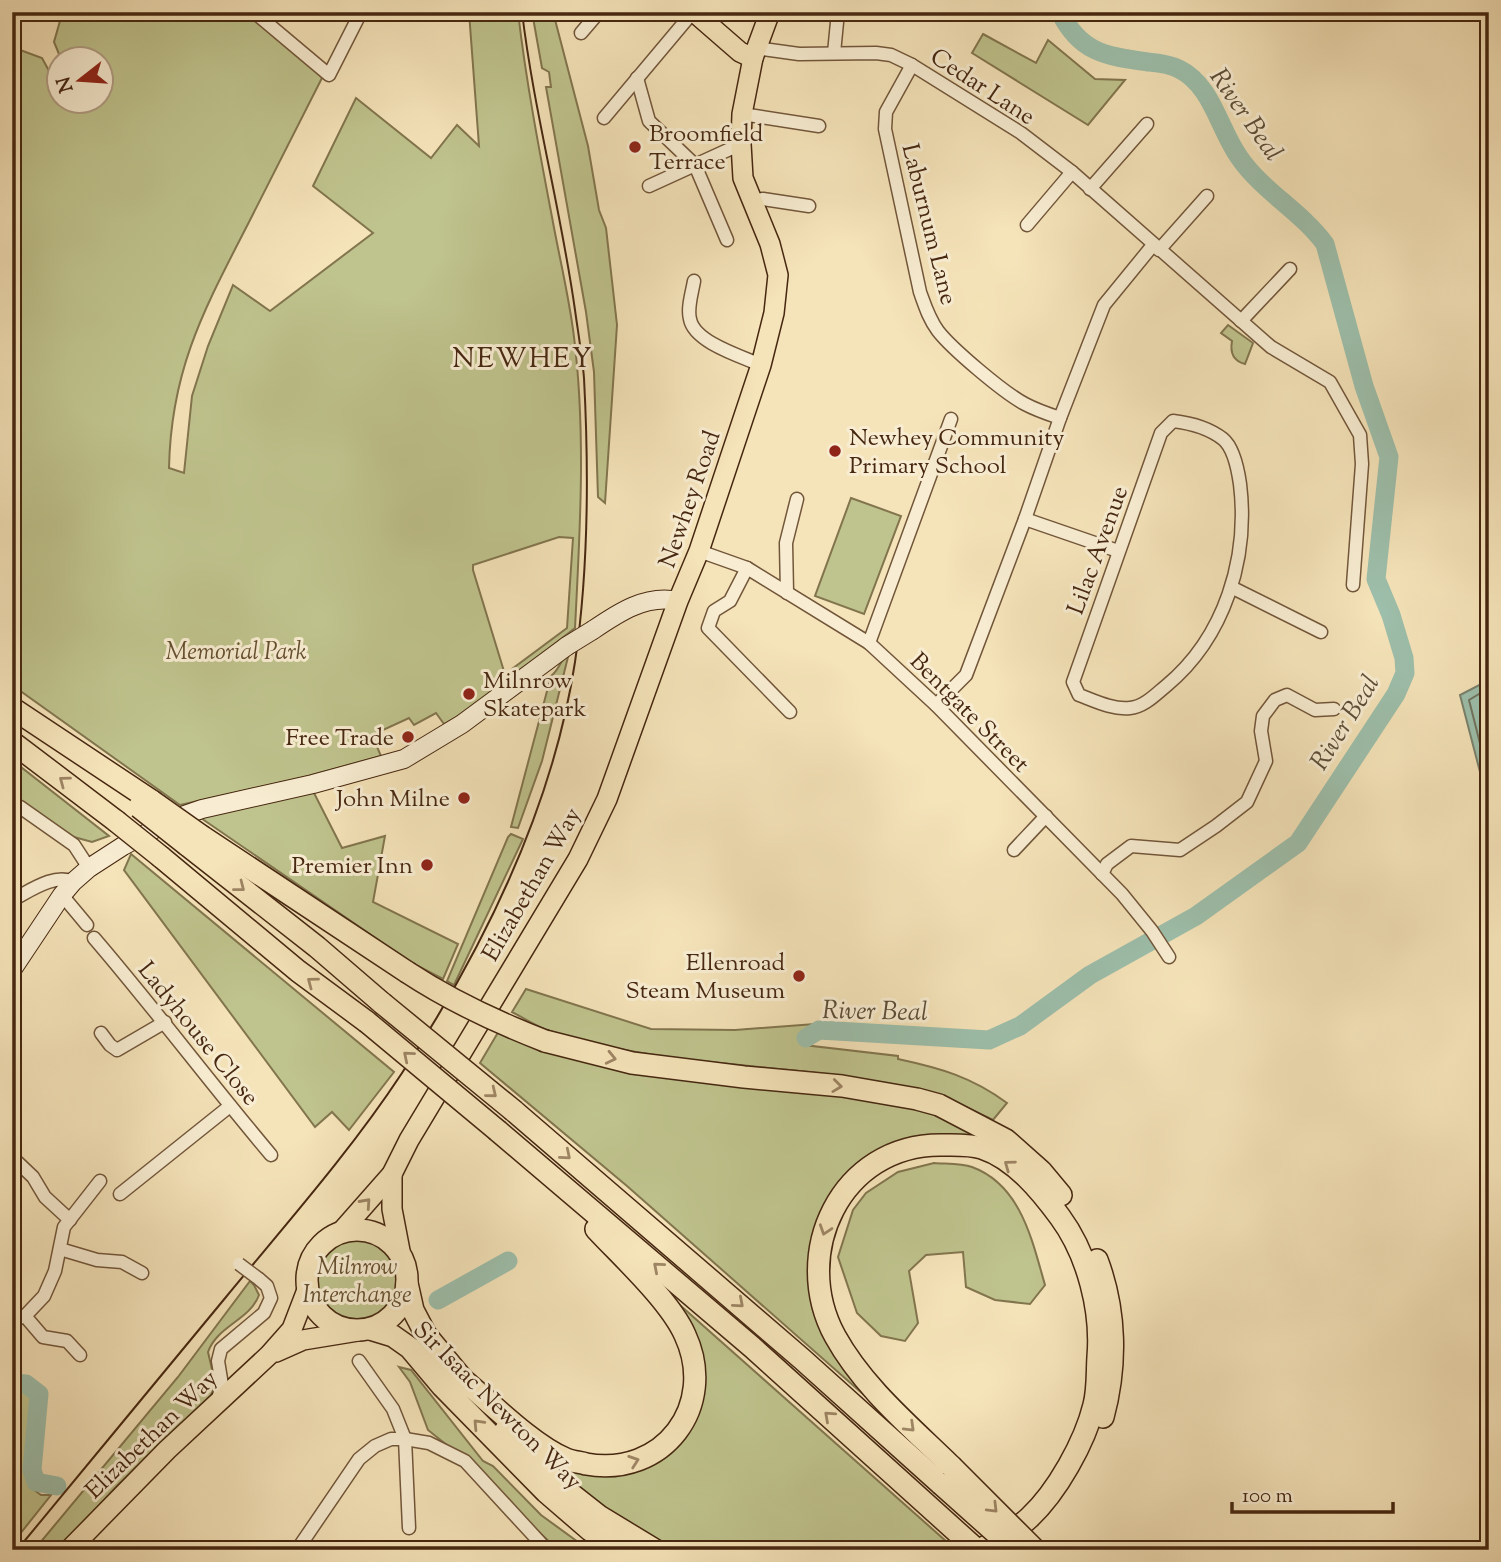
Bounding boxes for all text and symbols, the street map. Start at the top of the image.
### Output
street label: Cedar Lane [923,41,1041,134]
north arrow [46,46,116,116]
water label: River Beal [1199,61,1291,170]
text: N [51,73,81,95]
place label: Broomfield Terrace [649,118,764,180]
marker: Broomfield Terrace [627,139,643,155]
street label: Laburnum Lane [892,140,964,308]
district label: NEWHEY [452,340,594,380]
place label: Newhey Community Primary School [849,422,1064,484]
street label: Newhey Road [652,426,730,573]
marker: Newhey Community Primary School [827,443,843,459]
street label: Lilac Avenue [1060,482,1138,620]
park label: Memorial Park [165,636,307,670]
street label: Bentgate Street [901,646,1036,781]
place label: Milnrow Skatepark [483,665,587,727]
water label: River Beal [1302,668,1390,778]
marker: Milnrow Skatepark [461,686,477,702]
place label: Free Trade [286,722,394,756]
marker: Free Trade [400,729,416,745]
one-way arrow [59,777,72,790]
place label: John Milne [334,783,450,817]
marker: John Milne [456,790,472,806]
street label: Elizabethan Way [475,802,591,968]
place label: Premier Inn [292,850,413,884]
marker: Premier Inn [419,857,435,873]
one-way arrow [233,879,245,892]
place label: Ellenroad Steam Museum [625,947,785,1009]
street label: Ladyhouse Close [129,955,266,1114]
marker: Ellenroad Steam Museum [791,968,807,984]
one-way arrow [307,977,320,990]
water label: River Beal [822,993,928,1032]
one-way arrow [605,1050,617,1065]
one-way arrow [403,1052,416,1064]
one-way arrow [832,1078,843,1093]
one-way arrow [483,1085,496,1097]
one-way arrow [558,1147,571,1159]
one-way arrow [1004,1160,1016,1173]
one-way arrow [358,1199,370,1212]
one-way arrow [818,1224,833,1236]
park label: Milnrow Interchange [302,1251,412,1313]
one-way arrow [653,1263,666,1275]
one-way arrow [731,1295,744,1307]
street label: Sir Isaac Newton Way [405,1314,589,1498]
street label: Elizabethan Way [78,1363,226,1508]
one-way arrow [824,1412,837,1424]
one-way arrow [902,1418,915,1431]
one-way arrow [473,1419,486,1432]
one-way arrow [628,1455,640,1469]
scale bar [1232,1471,1392,1515]
text: 100 m [1242,1482,1293,1512]
one-way arrow [985,1499,998,1512]

